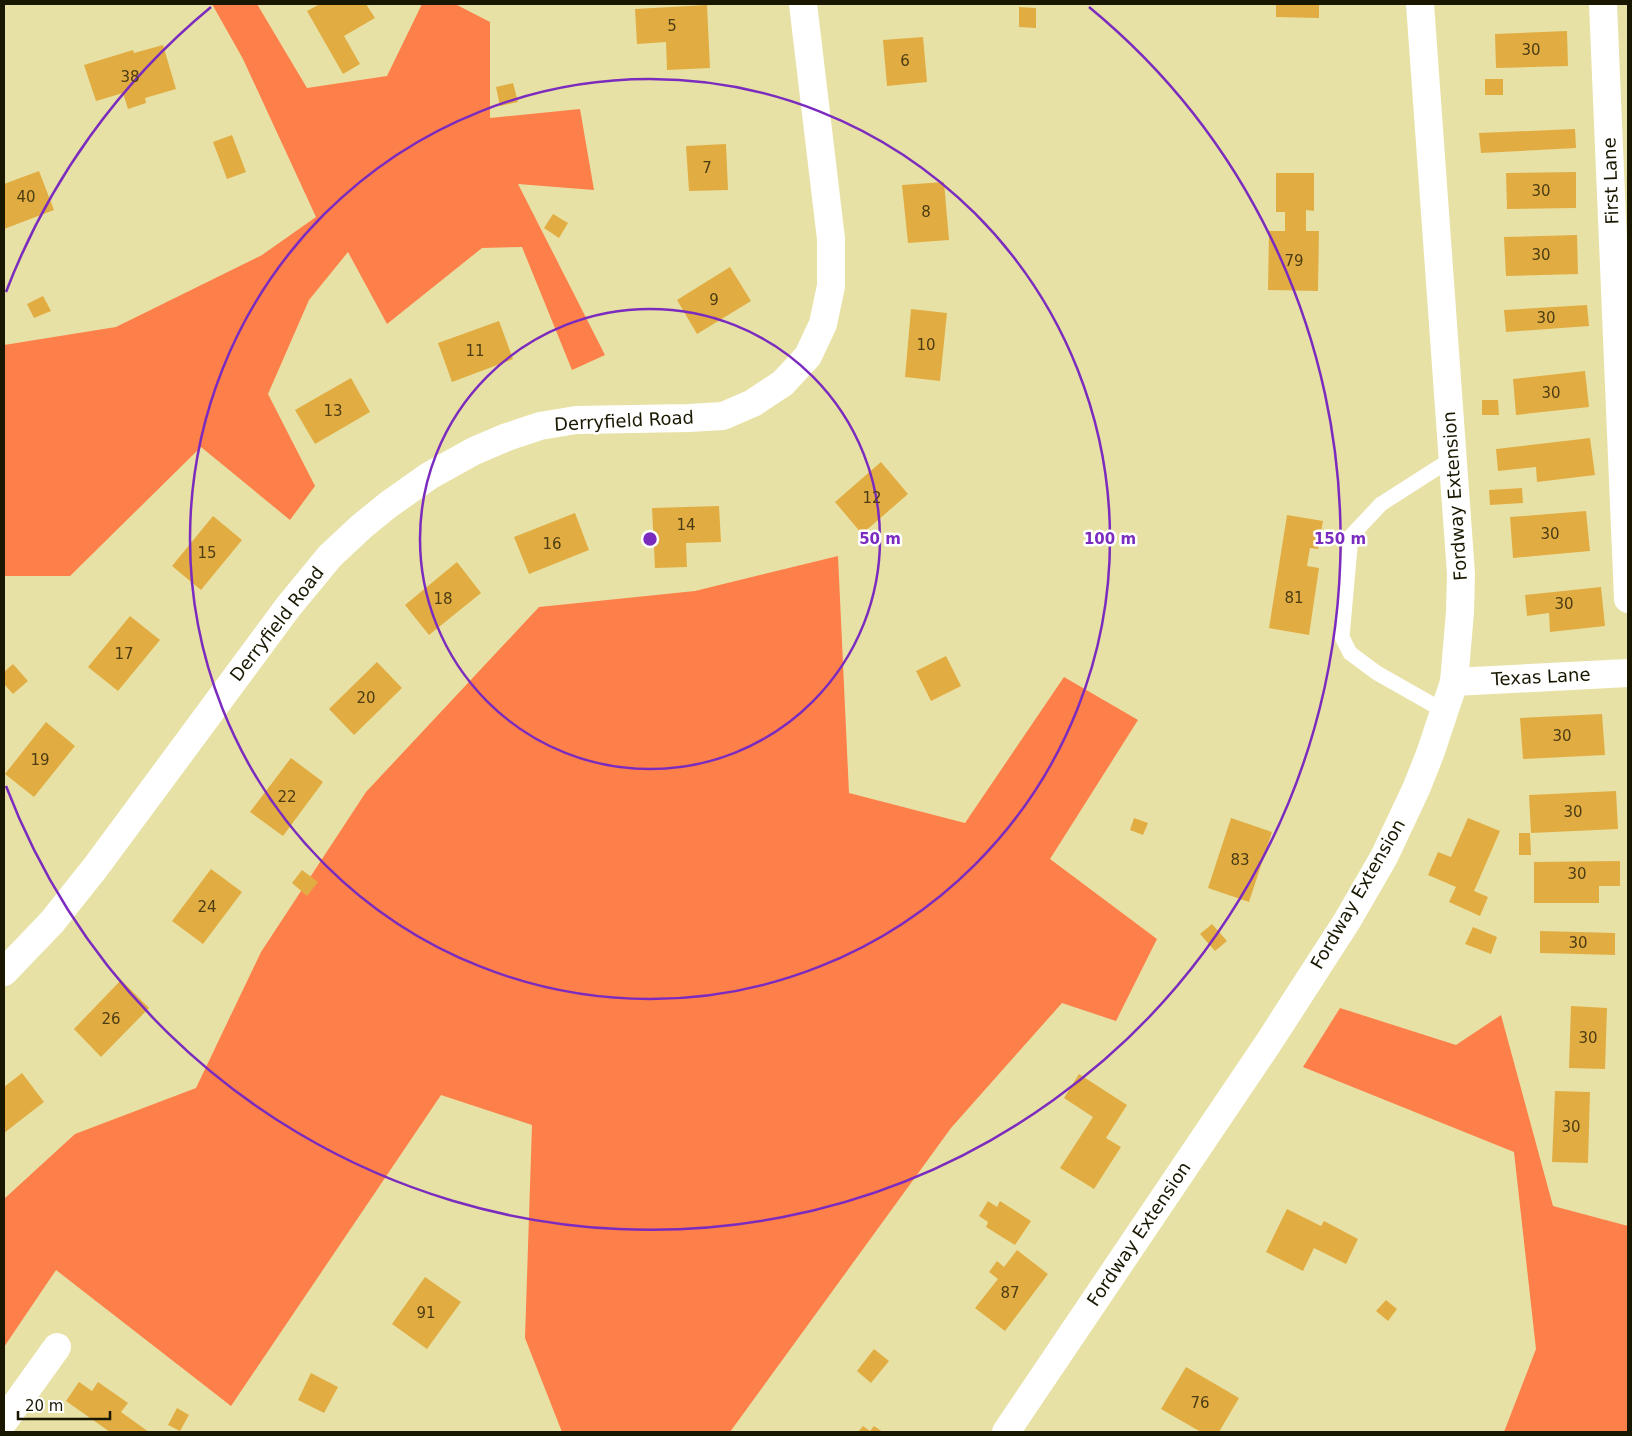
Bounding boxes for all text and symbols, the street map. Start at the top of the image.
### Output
house number: 5 [667,17,677,35]
house number: 30 [1521,41,1541,59]
house number: 6 [900,52,910,70]
house number: 38 [120,68,140,86]
street label: First Lane [1598,137,1623,225]
house number: 7 [702,159,712,177]
house number: 30 [1531,182,1551,200]
house number: 40 [16,188,36,206]
house number: 8 [921,203,931,221]
house number: 30 [1531,246,1551,264]
house number: 79 [1284,252,1304,270]
house number: 9 [709,291,719,309]
house number: 30 [1536,309,1556,327]
house number: 10 [916,336,936,354]
house number: 11 [465,342,485,360]
house number: 30 [1541,384,1561,402]
house number: 13 [323,402,343,420]
street label: Derryfield Road [554,406,694,435]
street label: Fordway Extension [1438,411,1471,581]
house number: 12 [862,489,882,507]
house number: 14 [676,516,696,534]
house number: 30 [1540,525,1560,543]
centre of rings [641,530,659,548]
text: 50 m [859,530,901,548]
text: 100 m [1084,530,1136,548]
text: 150 m [1314,530,1366,548]
house number: 16 [542,535,562,553]
house number: 15 [197,544,217,562]
street label: Derryfield Road [225,562,328,685]
house number: 81 [1284,589,1304,607]
house number: 18 [433,590,453,608]
house number: 30 [1554,595,1574,613]
house number: 17 [114,645,134,663]
street label: Texas Lane [1490,663,1591,690]
house number: 20 [356,689,376,707]
house number: 30 [1552,727,1572,745]
house number: 19 [30,751,50,769]
house number: 22 [277,788,297,806]
house number: 30 [1563,803,1583,821]
street label: Fordway Extension [1306,815,1409,972]
house number: 83 [1230,851,1250,869]
house number: 30 [1567,865,1587,883]
house number: 24 [197,898,217,916]
house number: 30 [1568,934,1588,952]
house number: 26 [101,1010,121,1028]
house number: 30 [1578,1029,1598,1047]
house number: 30 [1561,1118,1581,1136]
street label: Fordway Extension [1082,1157,1195,1310]
house number: 87 [1000,1284,1020,1302]
house number: 91 [416,1304,436,1322]
scale bar [18,1388,110,1420]
house number: 76 [1190,1394,1210,1412]
text: 20 m [25,1397,63,1415]

